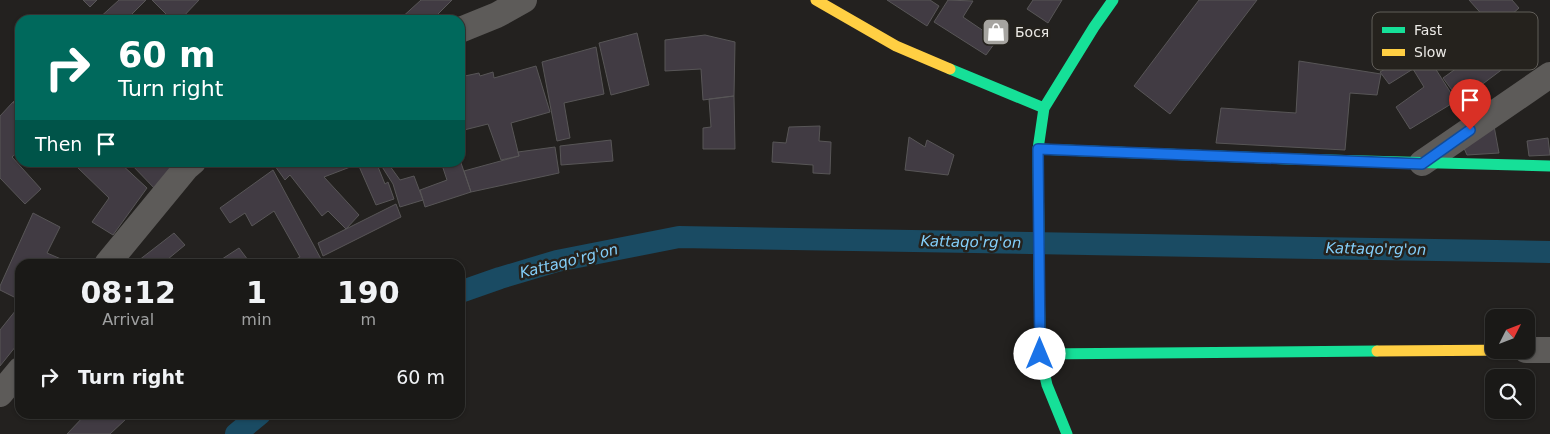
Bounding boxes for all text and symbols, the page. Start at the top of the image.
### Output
legend [1372,12,1538,70]
shop icon: Бося [981,17,1011,47]
text: Fast [1414,22,1443,38]
place label: Бося [1015,24,1049,40]
icon: right [35,35,100,100]
text: 60 m [118,35,215,75]
text: Slow [1414,44,1447,60]
text: Turn right [118,76,223,101]
pin [1449,79,1491,130]
icon: arrive [1456,86,1484,114]
icon: arrive [92,130,120,158]
text: Then [35,133,82,155]
water label: Kattaqo'rg'on [920,232,1022,252]
water label: Kattaqo'rg'on [1325,239,1427,259]
water label: Kattaqo'rg'on [518,240,620,282]
text: 08:12 [80,275,176,310]
text: 1 [246,275,267,310]
text: 190 [337,275,400,310]
north arrow [1485,309,1535,359]
map controls [1485,309,1535,419]
text: Arrival [102,310,154,329]
text: min [241,310,272,329]
text: m [360,310,376,329]
position arrow [1013,327,1065,379]
icon: right [35,363,63,391]
text: Turn right [78,366,184,388]
text: 60 m [396,366,445,388]
button: search [1485,369,1535,419]

